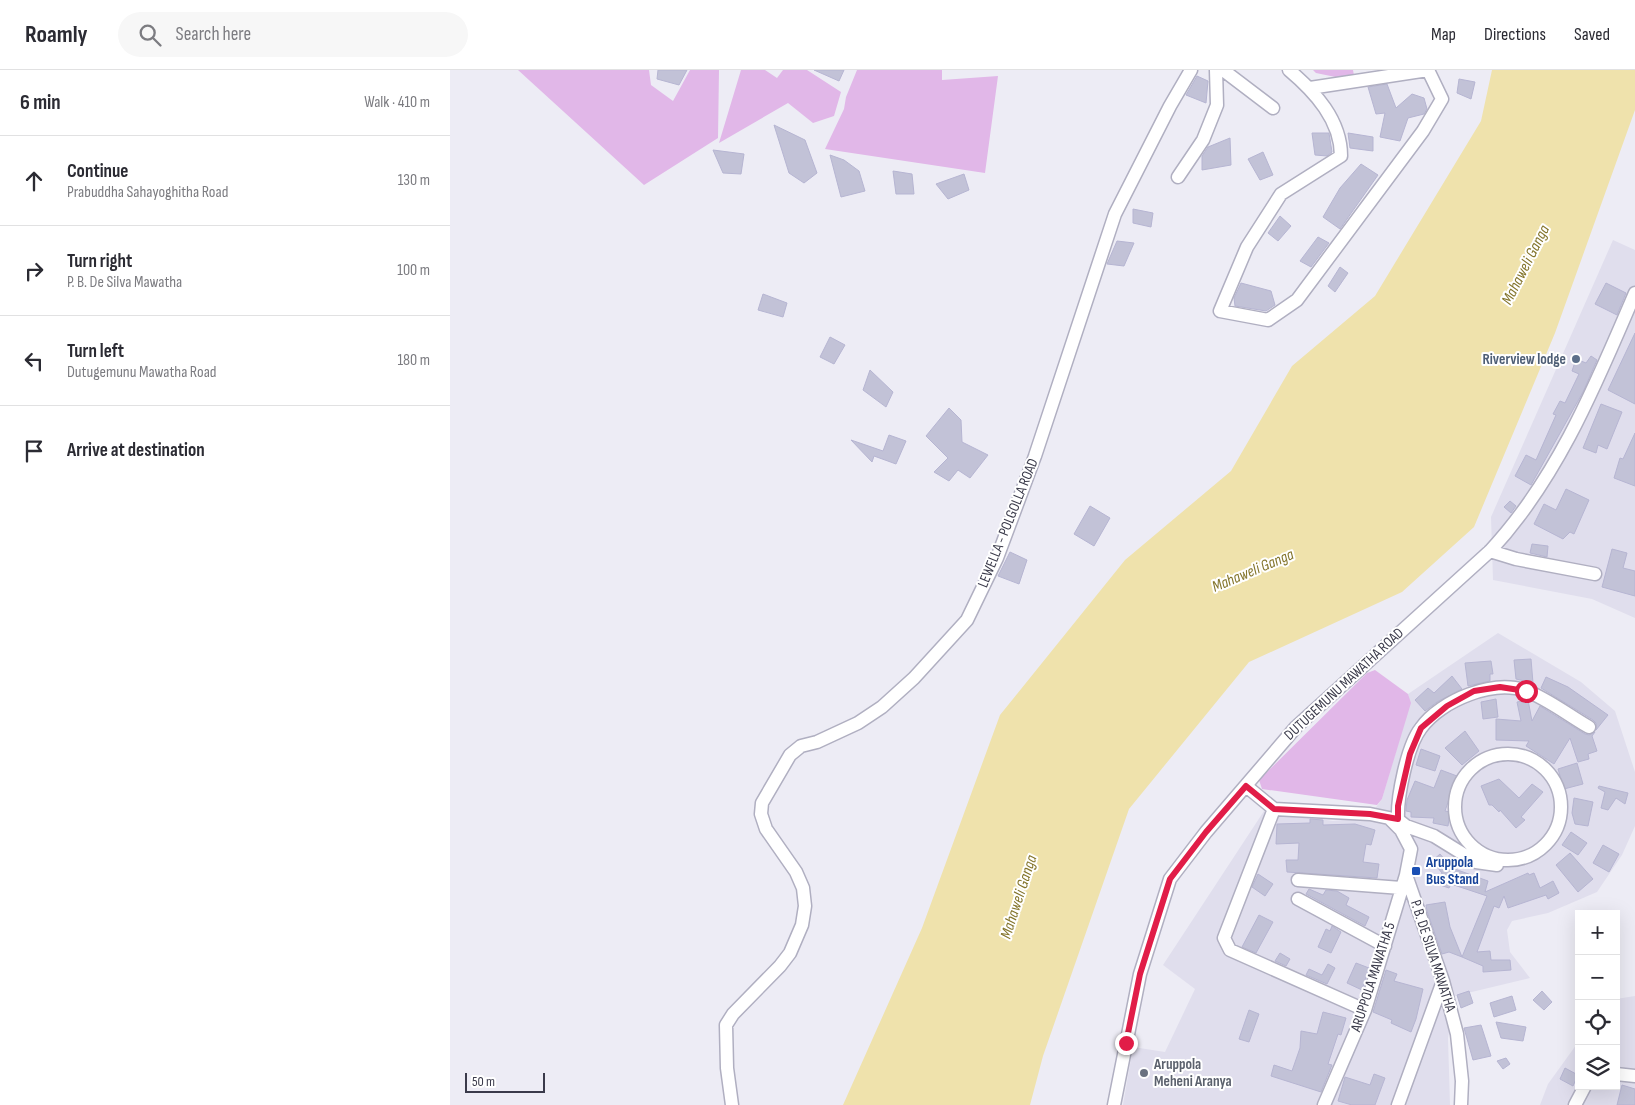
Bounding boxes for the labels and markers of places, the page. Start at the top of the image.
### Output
place label: Riverview lodge [1482,350,1566,369]
marker: Riverview lodge [1570,353,1582,365]
place label: Aruppola Bus Stand [1425,853,1479,889]
marker: Aruppola Bus Stand [1410,865,1422,877]
place label: Aruppola Meheni Aranya [1153,1055,1232,1091]
marker: Aruppola Meheni Aranya [1138,1067,1150,1079]

